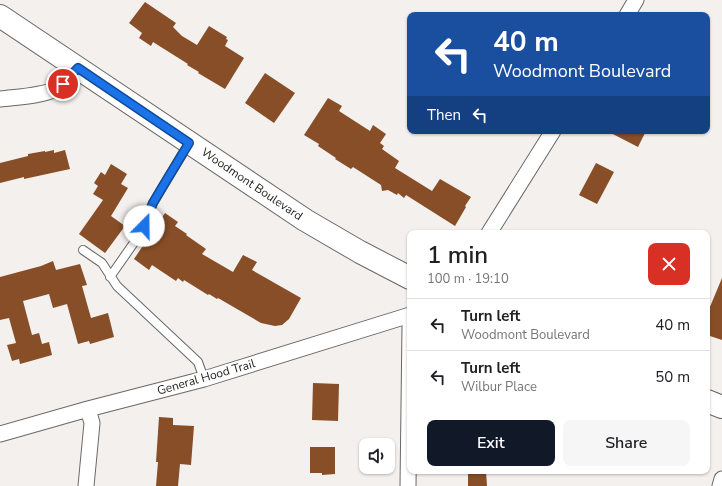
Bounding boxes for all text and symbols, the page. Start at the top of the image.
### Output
text: 40 m [493,23,559,61]
icon: left [427,28,479,80]
text: Woodmont Boulevard [493,59,671,83]
pin [46,67,80,101]
icon: arrive [52,73,74,95]
icon: left [469,104,491,126]
text: Then [427,105,461,125]
street label: Woodmont Boulevard [198,144,306,224]
position arrow [123,205,165,247]
text: 1 min [427,239,488,271]
button: close [648,243,690,285]
text: 100 m · 19:10 [427,270,509,288]
text: Turn left [461,306,520,326]
icon: left [427,314,449,336]
text: 40 m [655,315,690,335]
text: Woodmont Boulevard [461,326,590,344]
street label: General Hood Trail [155,355,257,399]
text: Turn left [461,358,520,378]
icon: left [427,366,449,388]
text: 50 m [655,367,690,387]
text: Wilbur Place [461,378,537,396]
button: Exit [427,420,555,466]
button: Share [563,420,690,466]
map controls [359,438,395,474]
button: sound [359,438,395,474]

